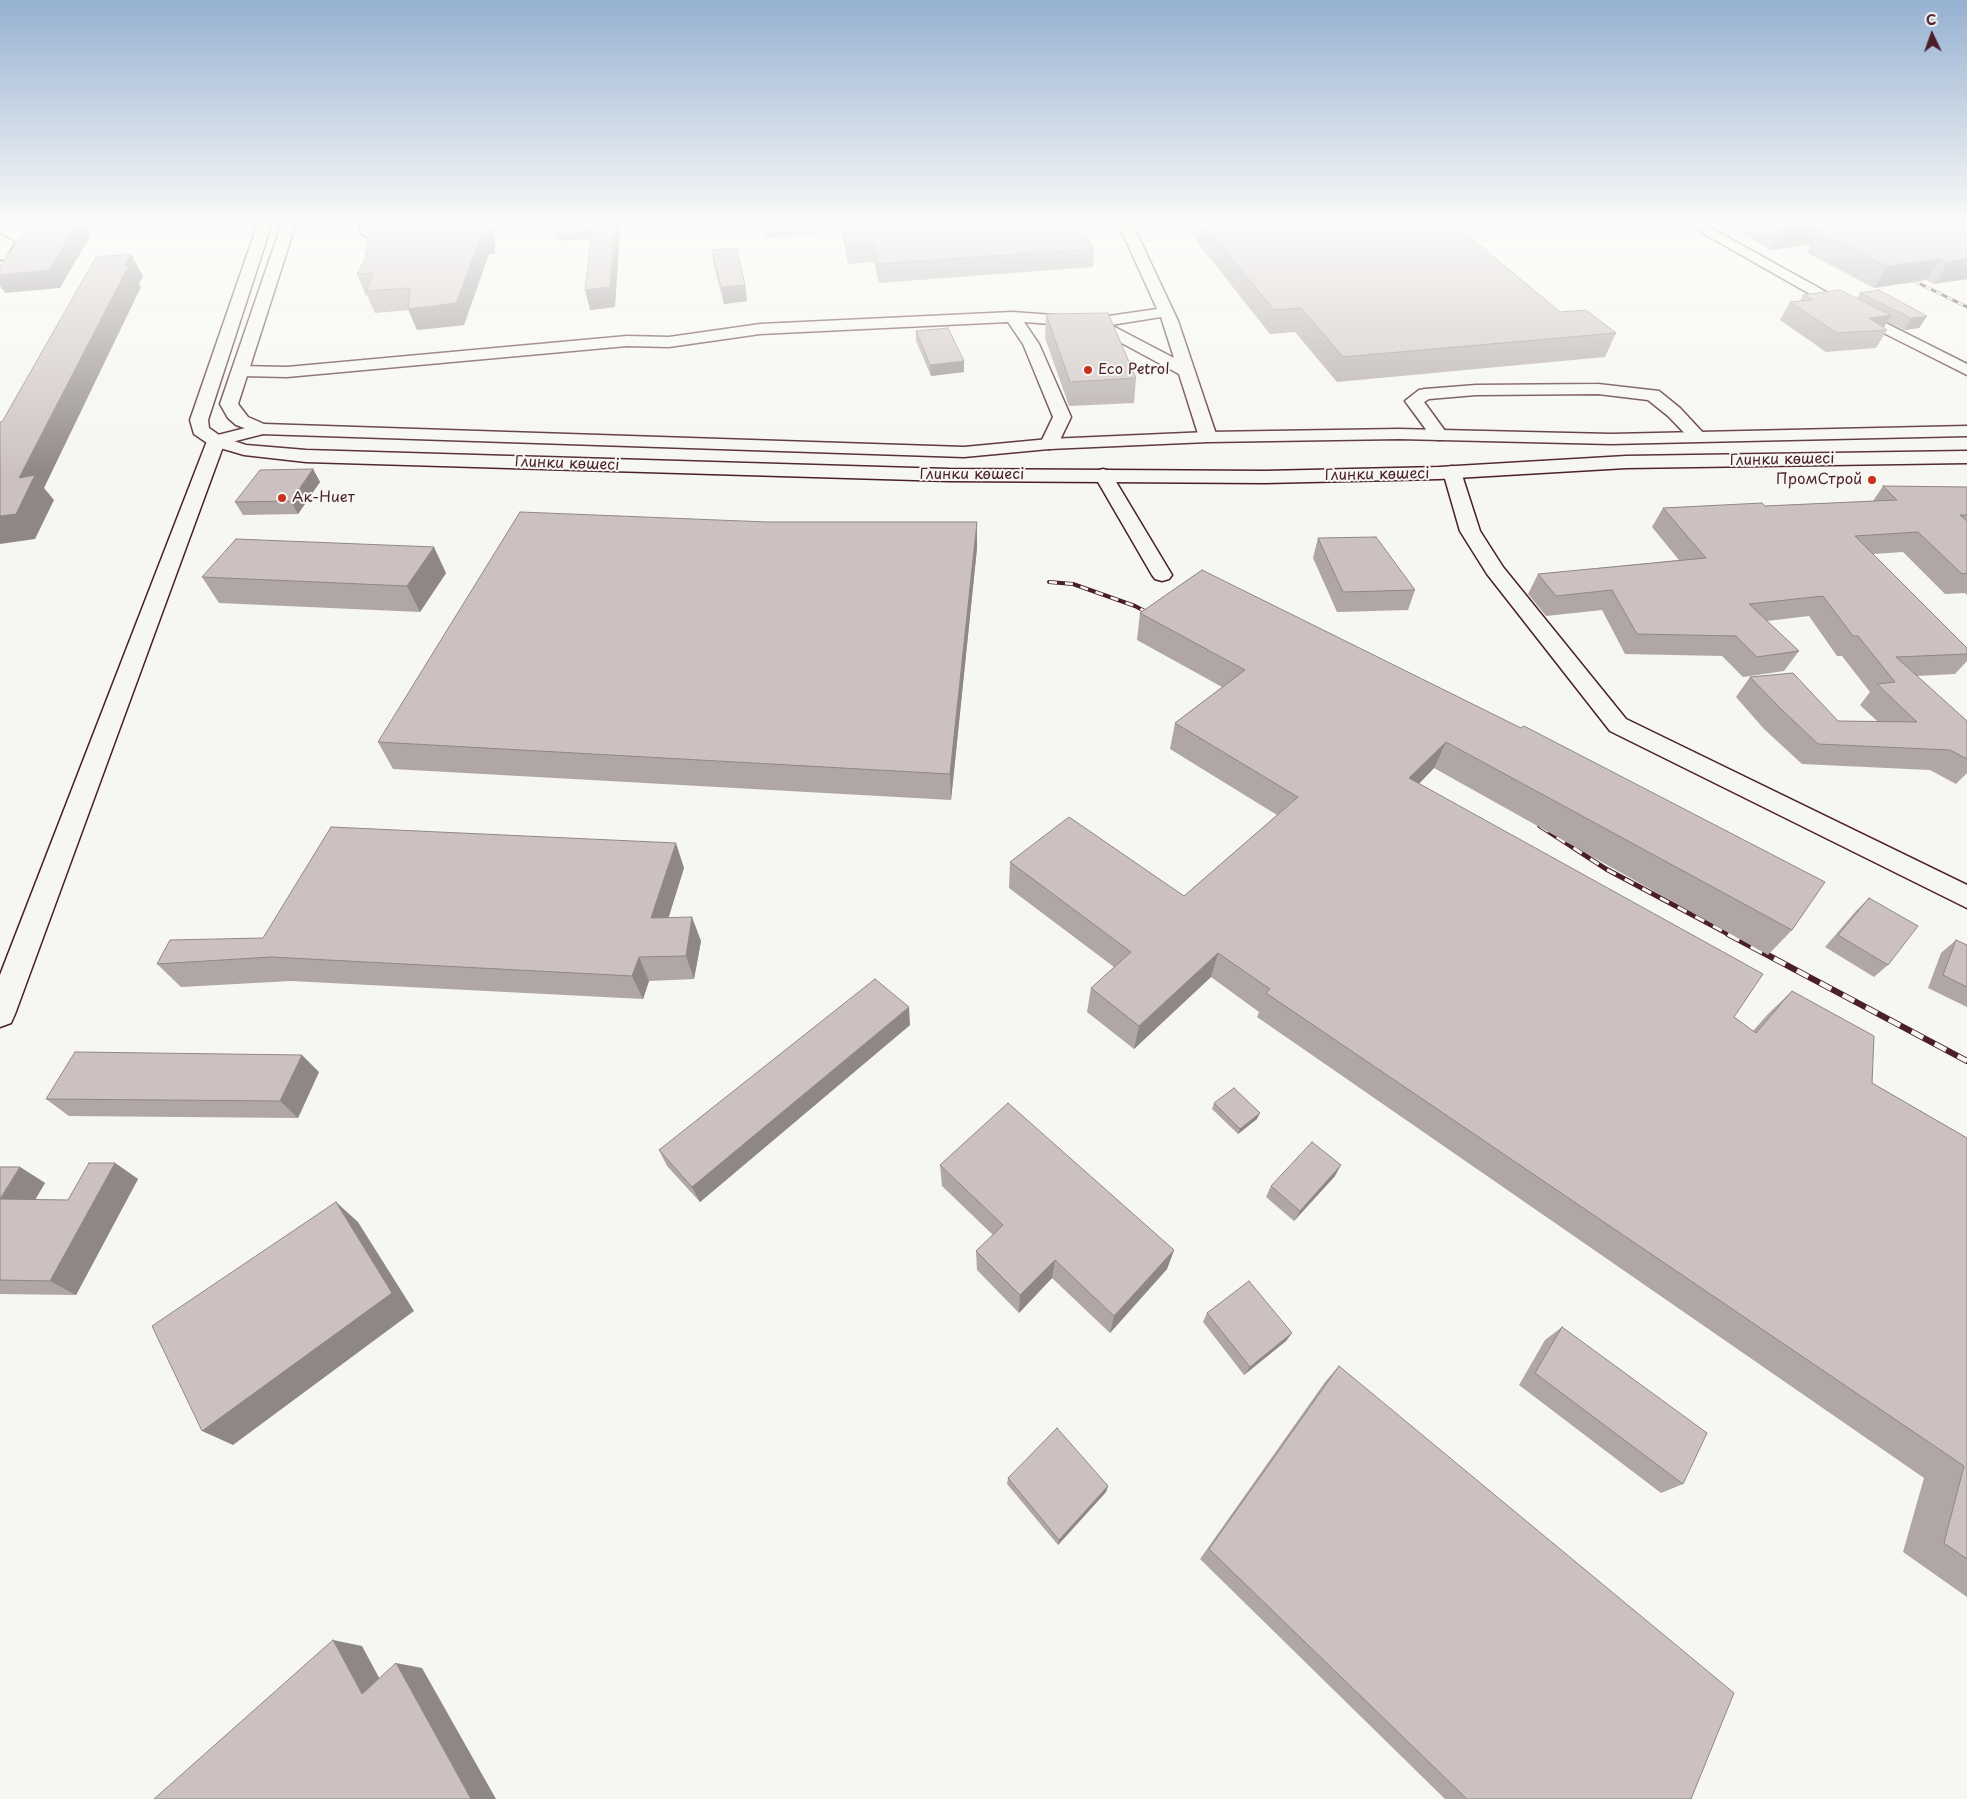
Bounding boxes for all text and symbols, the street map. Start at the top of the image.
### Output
text: С [1925,9,1937,30]
north arrow [1907,10,1957,60]
place label: Eco Petrol [1098,361,1169,379]
marker: Eco Petrol [1082,364,1094,376]
street label: Глинки көшесі [1729,450,1835,470]
street label: Глинки көшесі [514,453,620,475]
street label: Глинки көшесі [1324,465,1430,485]
street label: Глинки көшесі [920,466,1024,484]
place label: ПромСтрой [1776,471,1862,489]
marker: ПромСтрой [1866,474,1878,486]
place label: Ак-Ниет [292,489,355,507]
marker: Ак-Ниет [276,492,288,504]

